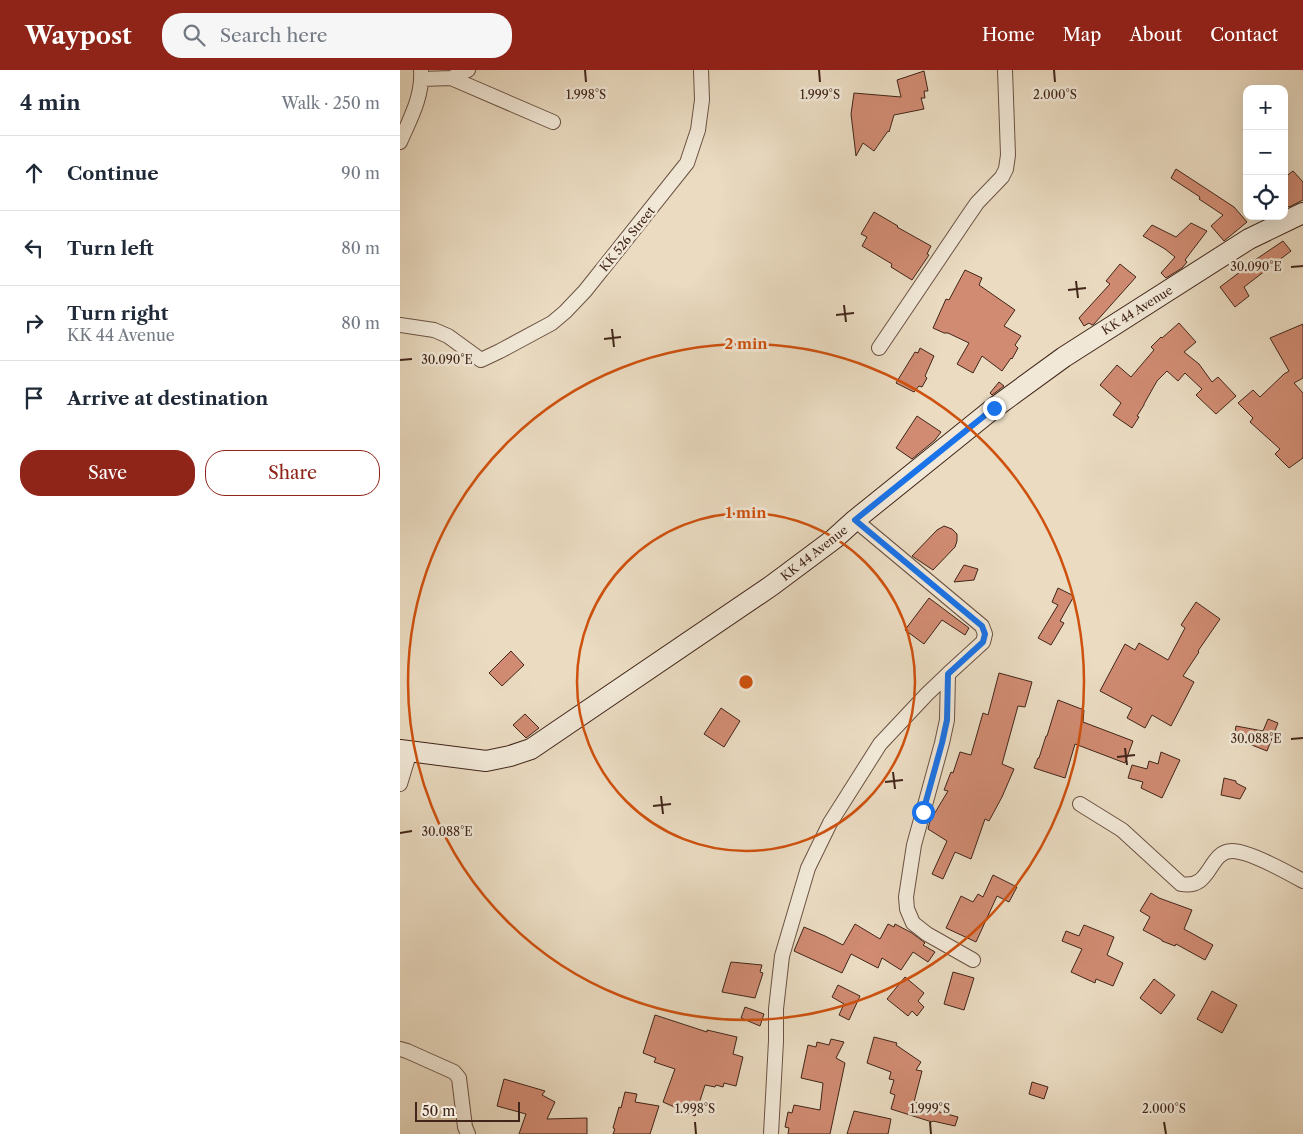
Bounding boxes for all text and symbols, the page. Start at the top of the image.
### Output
search box [162,13,512,58]
text: Waypost [25,21,132,50]
icon: search [180,21,208,49]
text: Search here [220,24,327,47]
text: Home [982,24,1035,46]
text: Map [1063,24,1101,46]
text: About [1129,24,1182,46]
text: Contact [1210,24,1278,46]
map controls [1243,85,1288,220]
button: + [1243,85,1288,130]
text: 1.998°S [566,87,606,102]
text: 1.999°S [800,87,840,102]
text: 2.000°S [1033,87,1077,102]
text: 4 min [20,90,81,115]
text: Walk · 250 m [282,93,380,113]
button: − [1243,130,1288,175]
icon: ahead [20,159,48,187]
text: Continue [67,162,159,185]
text: 90 m [341,163,380,183]
button: locate [1243,175,1288,220]
street label: KK 526 Street [596,203,658,275]
icon: left [20,234,48,262]
text: Turn left [67,237,154,260]
text: 80 m [341,238,380,258]
text: 30.090°E [1230,259,1282,274]
street label: KK 44 Avenue [1099,282,1175,338]
text: Turn right [67,302,168,325]
icon: right [20,309,48,337]
text: 80 m [341,313,380,333]
text: KK 44 Avenue [67,325,175,345]
text: 2 min [724,334,768,353]
text: 30.090°E [421,352,473,367]
icon: arrive [20,384,48,412]
text: Arrive at destination [67,387,268,410]
route end [983,397,1006,420]
button: Save [20,450,195,496]
button: Share [205,450,380,496]
text: 1 min [725,503,767,522]
street label: KK 44 Avenue [778,522,851,584]
centre of rings [737,673,755,691]
text: 30.088°E [1230,731,1282,746]
route start [912,801,935,824]
text: 30.088°E [421,824,473,839]
scale bar [415,1099,520,1122]
text: 1.998°S [675,1101,715,1116]
text: 1.999°S [910,1101,950,1116]
text: 2.000°S [1142,1101,1186,1116]
text: 50 m [422,1102,455,1120]

